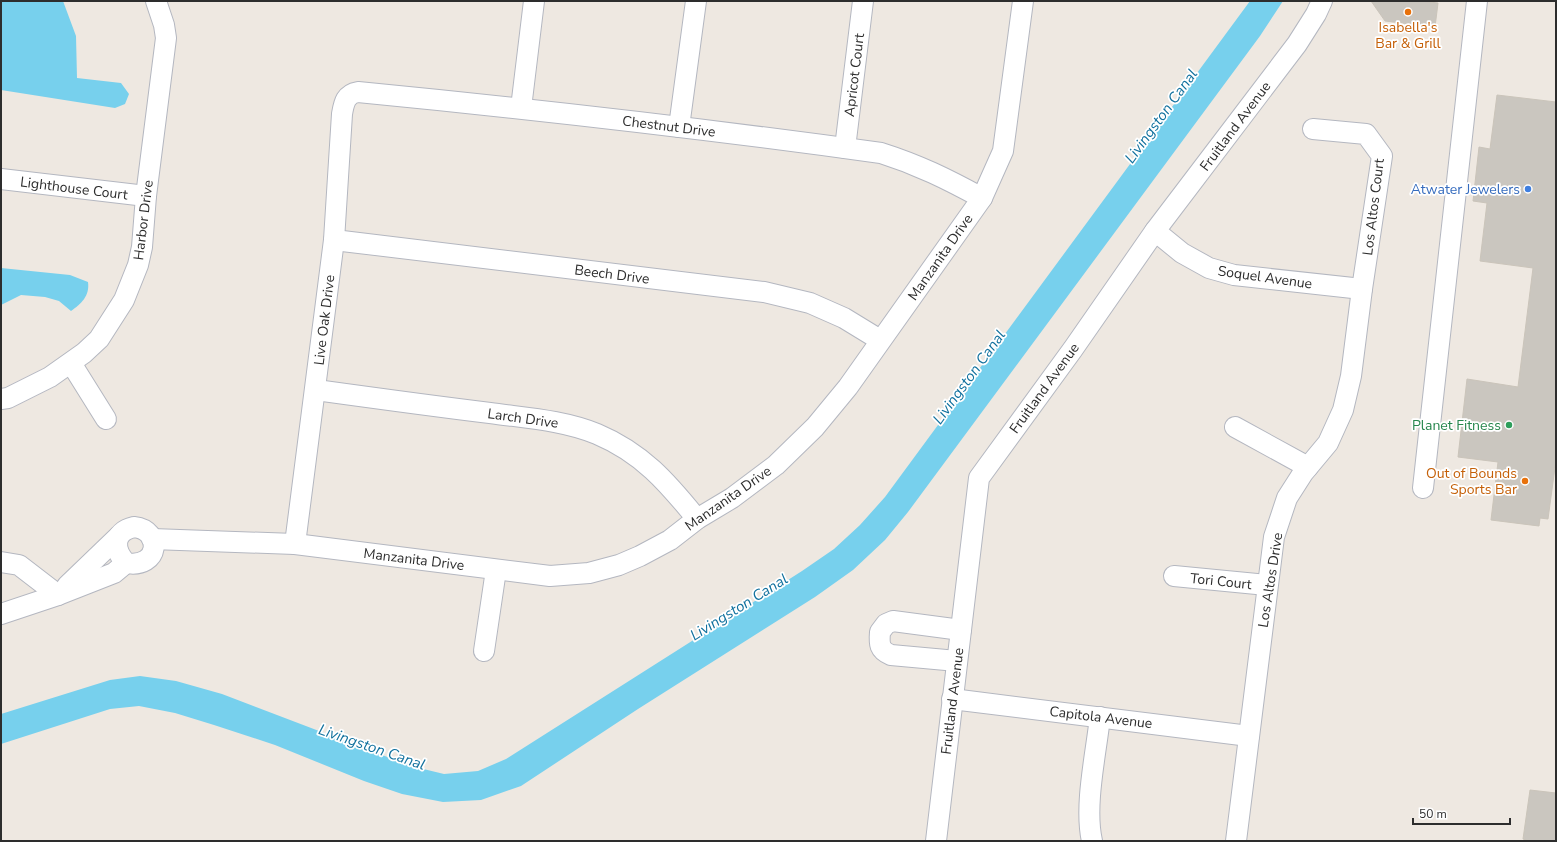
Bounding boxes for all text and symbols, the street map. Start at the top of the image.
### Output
marker: Isabella's Bar & Grill [1403,7,1413,17]
place label: Isabella's Bar & Grill [1375,18,1442,53]
street label: Apricot Court [840,32,869,118]
water label: Livingston Canal [1120,65,1202,167]
street label: Fruitland Avenue [1195,78,1275,175]
street label: Chestnut Drive [621,111,717,142]
street label: Los Altos Court [1358,157,1389,257]
street label: Lighthouse Court [19,172,129,205]
street label: Harbor Drive [129,179,158,261]
place label: Atwater Jewelers [1411,180,1520,199]
marker: Atwater Jewelers [1523,184,1533,194]
street label: Manzanita Drive [904,210,977,304]
street label: Beech Drive [573,260,651,289]
street label: Soquel Avenue [1216,261,1313,294]
street label: Live Oak Drive [310,274,339,366]
water label: Livingston Canal [928,326,1010,428]
street label: Fruitland Avenue [1005,339,1084,437]
street label: Larch Drive [486,404,559,433]
place label: Planet Fitness [1412,416,1501,435]
marker: Planet Fitness [1504,420,1514,430]
street label: Manzanita Drive [681,462,775,535]
place label: Out of Bounds Sports Bar [1426,464,1517,499]
marker: Out of Bounds Sports Bar [1520,476,1530,486]
street label: Los Altos Drive [1254,531,1287,629]
street label: Manzanita Drive [362,544,465,575]
water label: Livingston Canal [686,569,792,645]
street label: Tori Court [1189,569,1253,594]
street label: Fruitland Avenue [937,647,968,756]
street label: Capitola Avenue [1048,702,1153,733]
water label: Livingston Canal [316,719,428,775]
scale bar [1413,800,1510,826]
text: 50 m [1419,806,1447,822]

